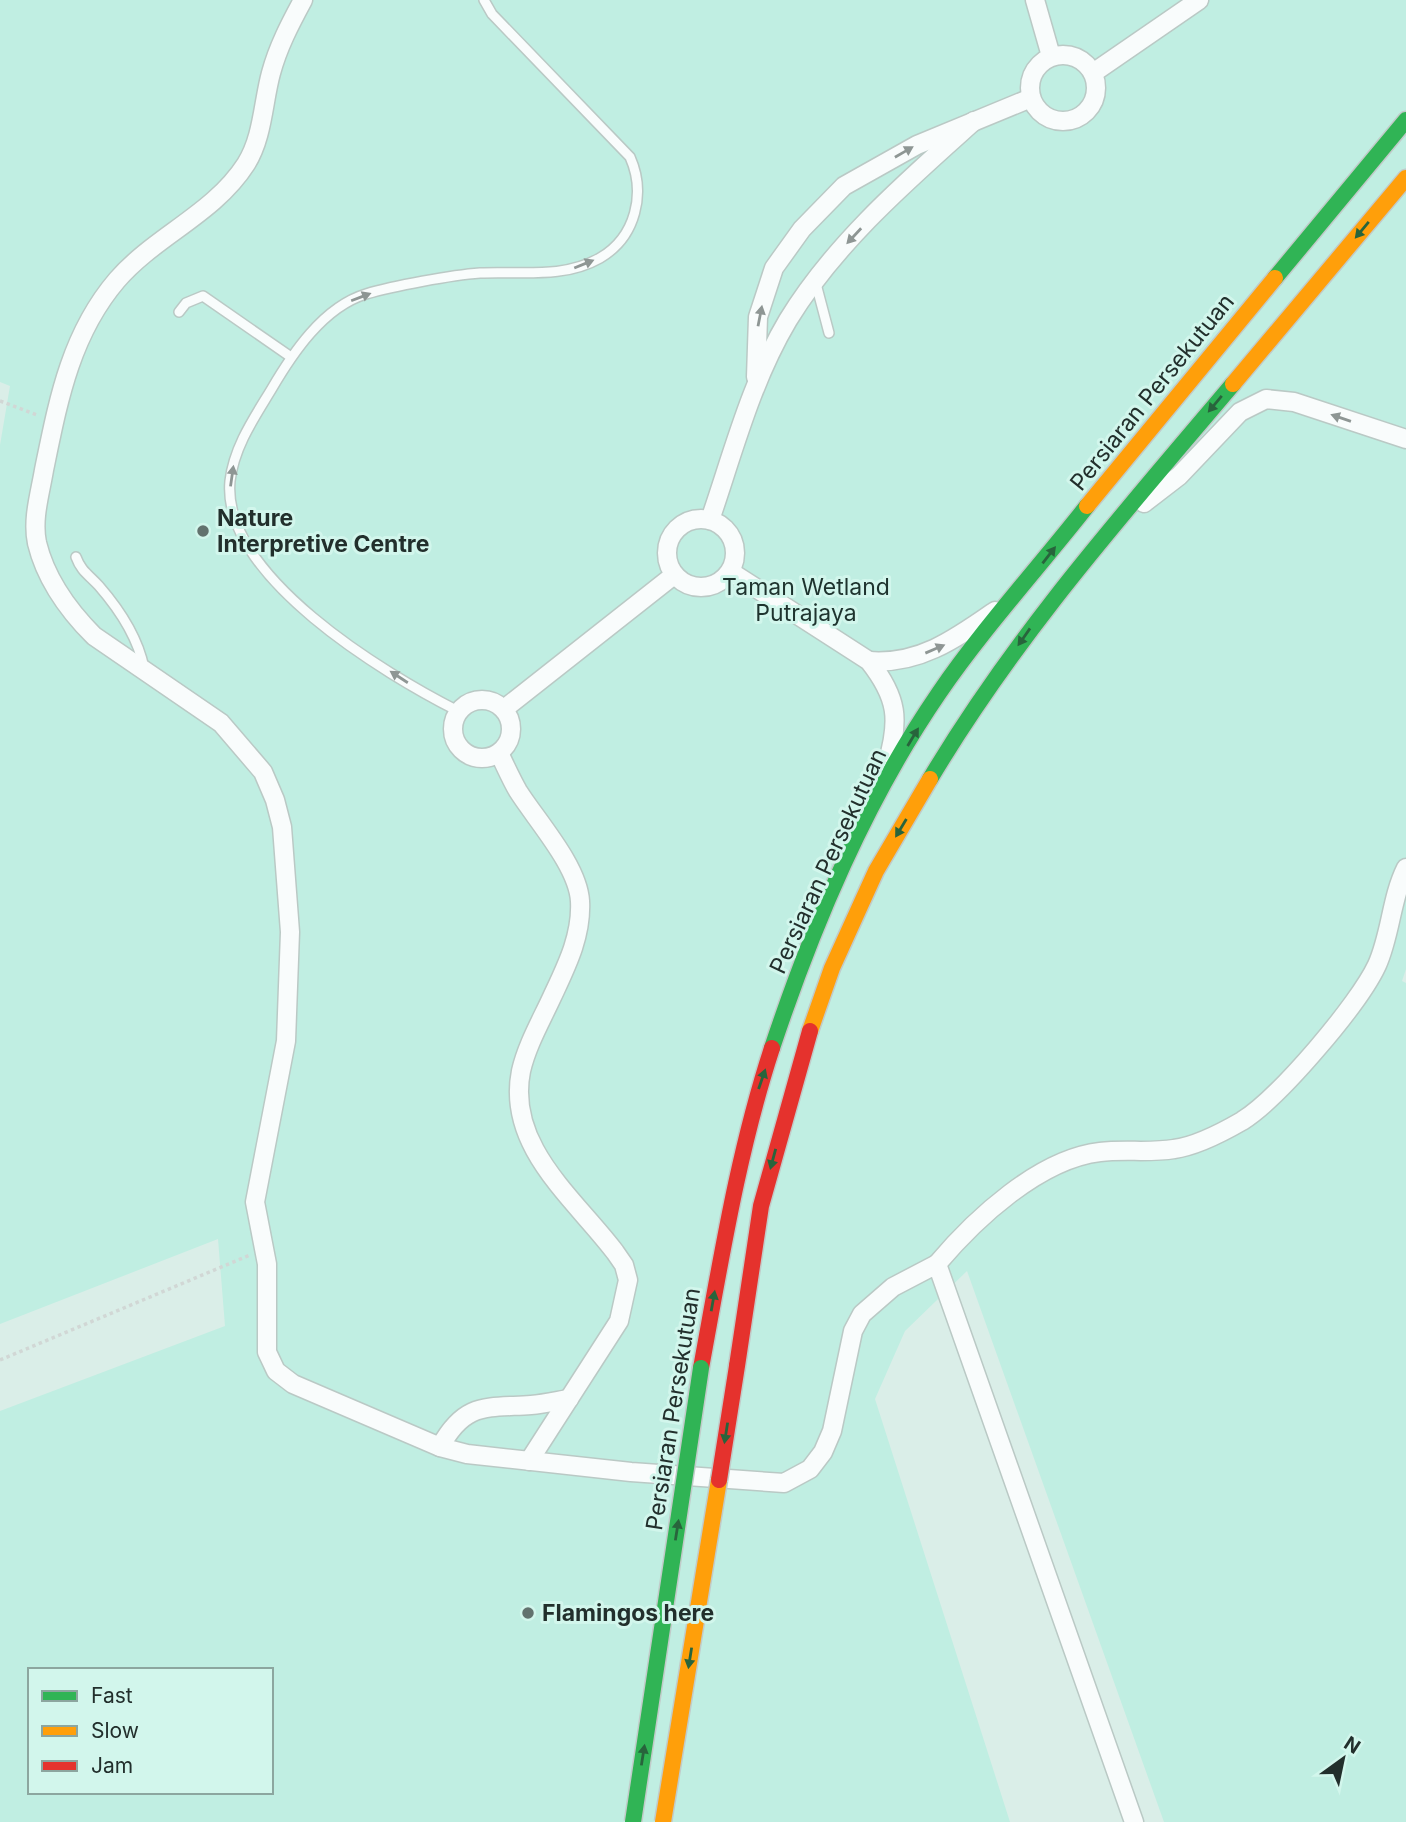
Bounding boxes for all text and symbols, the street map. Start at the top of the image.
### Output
one-way arrow [895,146,914,158]
one-way arrow [1355,222,1370,239]
one-way arrow [846,227,862,244]
one-way arrow [574,259,595,270]
street label: Persiaran Persekutuan [1064,288,1240,496]
one-way arrow [350,291,371,302]
one-way arrow [754,305,765,327]
one-way arrow [1207,395,1223,413]
one-way arrow [1330,412,1351,423]
one-way arrow [227,465,238,487]
place label: Nature Interpretive Centre [217,504,429,558]
marker: Nature Interpretive Centre [195,523,211,539]
one-way arrow [1041,546,1055,564]
park label: Taman Wetland Putrajaya [722,573,890,627]
one-way arrow [1017,628,1031,646]
one-way arrow [925,644,946,655]
one-way arrow [390,671,409,684]
one-way arrow [906,727,919,746]
street label: Persiaran Persekutuan [764,744,892,978]
one-way arrow [895,819,908,838]
one-way arrow [757,1068,768,1089]
one-way arrow [768,1149,778,1170]
street label: Persiaran Persekutuan [640,1286,706,1532]
one-way arrow [708,1289,719,1311]
one-way arrow [720,1423,731,1445]
one-way arrow [672,1518,683,1540]
place label: Flamingos here [542,1599,714,1627]
marker: Flamingos here [520,1605,536,1621]
one-way arrow [684,1647,695,1669]
legend [28,1668,273,1794]
text: Fast [91,1683,133,1708]
text: Slow [91,1718,139,1743]
north arrow [1308,1724,1378,1794]
text: N [1340,1732,1364,1759]
one-way arrow [638,1743,649,1765]
text: Jam [91,1753,133,1778]

